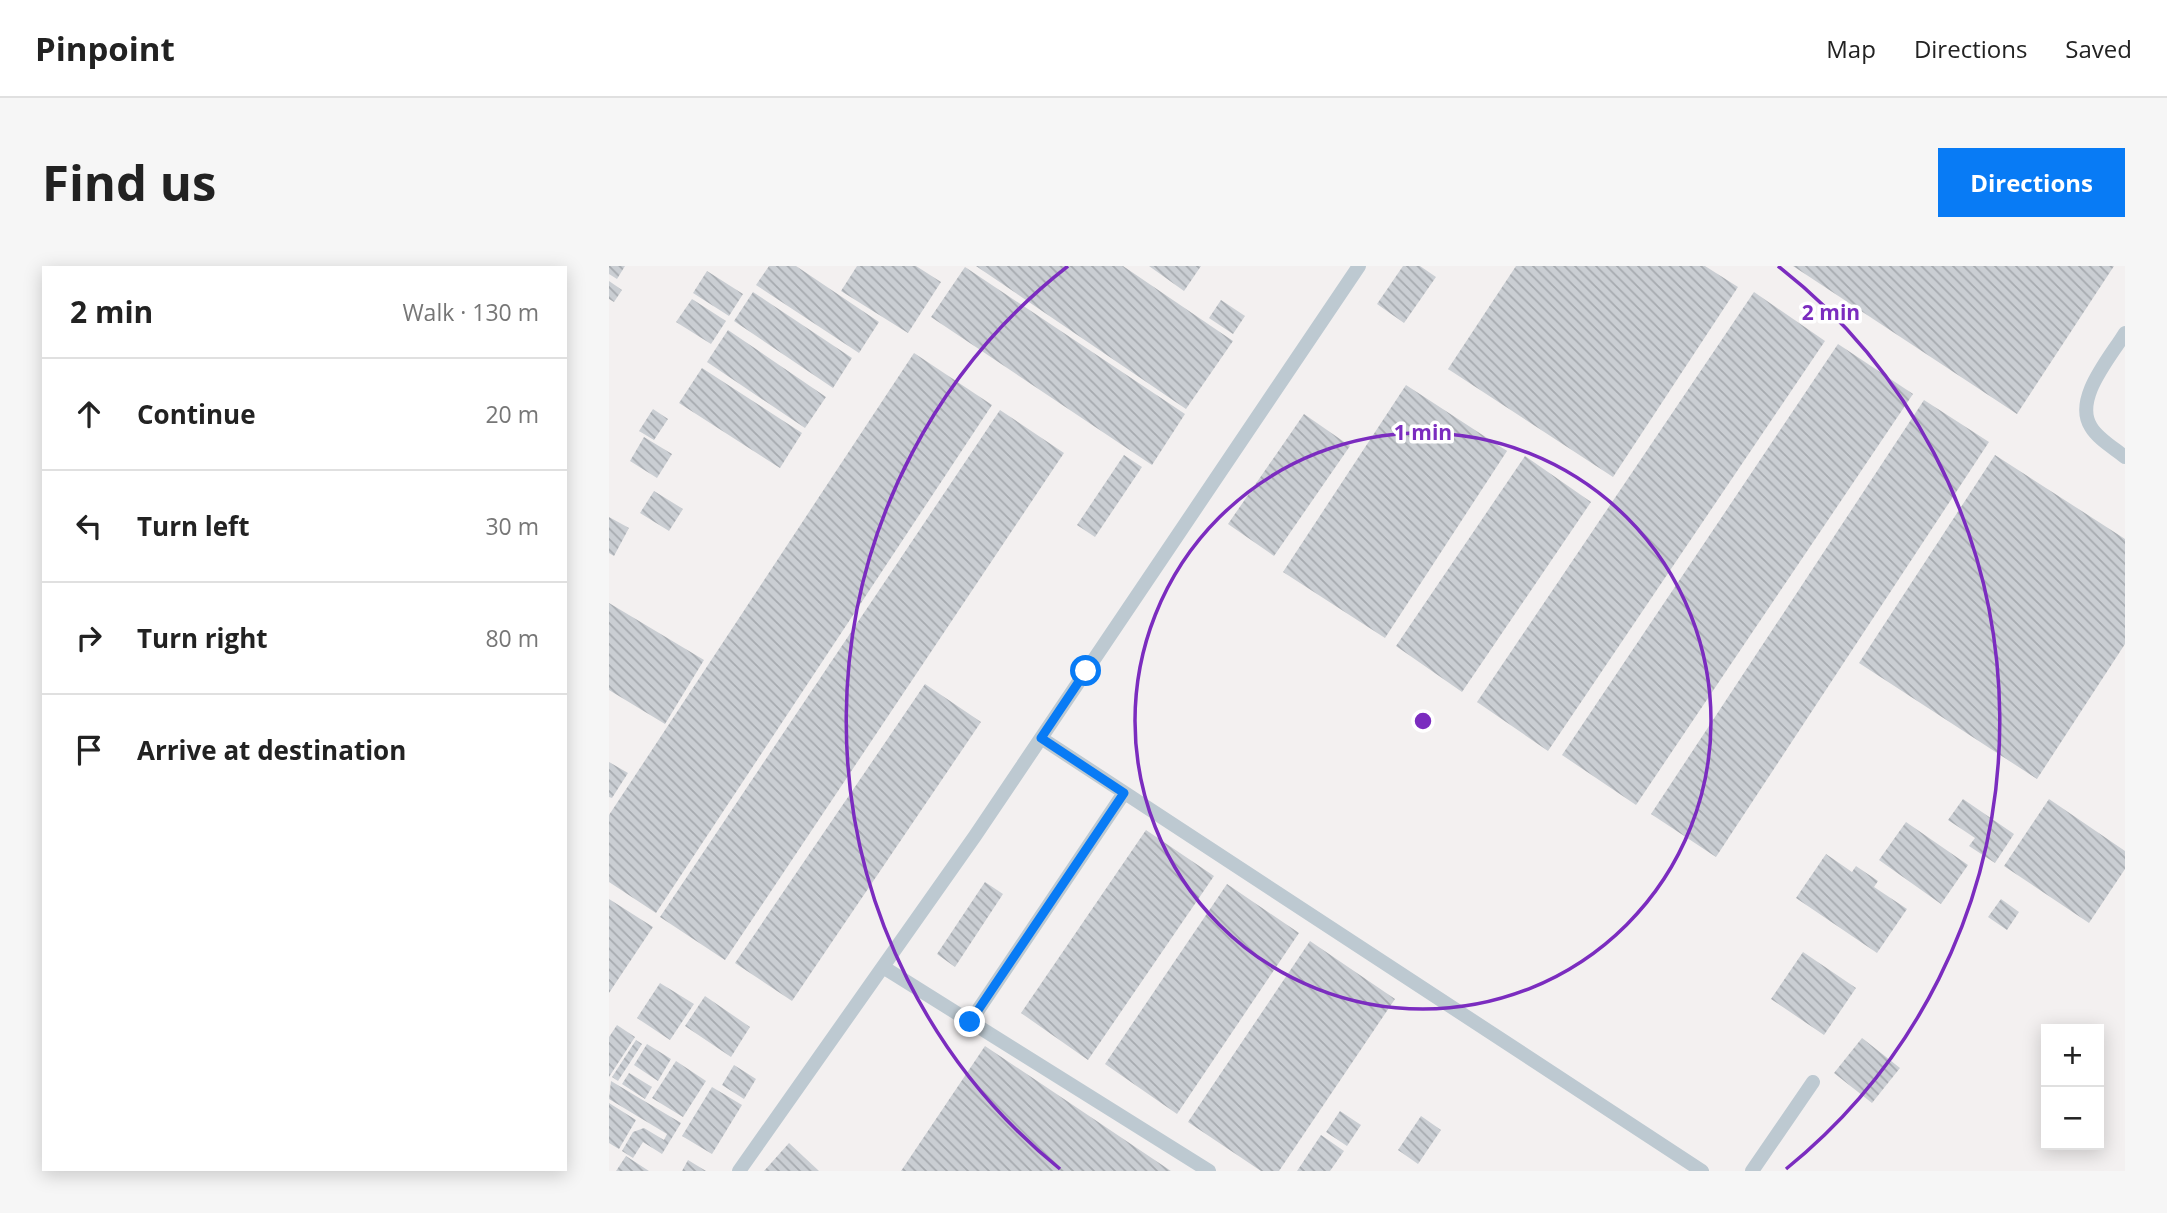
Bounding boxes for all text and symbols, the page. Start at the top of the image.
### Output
text: Pinpoint [35,26,175,71]
text: Map [1826,32,1876,65]
text: Directions [1914,32,2027,65]
text: Saved [2065,32,2132,65]
button: Directions [1938,148,2125,217]
text: Find us [42,149,216,215]
text: 2 min [70,291,153,332]
text: Walk · 130 m [402,296,539,328]
text: 2 min [1802,298,1860,326]
icon: ahead [70,395,108,433]
text: Continue [137,396,256,432]
text: 20 m [485,398,539,430]
text: 1 min [1394,418,1452,446]
icon: left [70,507,108,545]
text: Turn left [137,508,249,544]
text: 30 m [485,510,539,542]
icon: right [70,619,108,657]
text: Turn right [137,620,268,656]
text: 80 m [485,622,539,654]
route start [1070,655,1101,686]
centre of rings [1411,709,1435,733]
icon: arrive [70,731,108,769]
text: Arrive at destination [137,732,406,768]
route end [954,1006,985,1037]
map controls [2041,1024,2104,1150]
button: + [2041,1024,2104,1087]
button: − [2041,1087,2104,1150]

